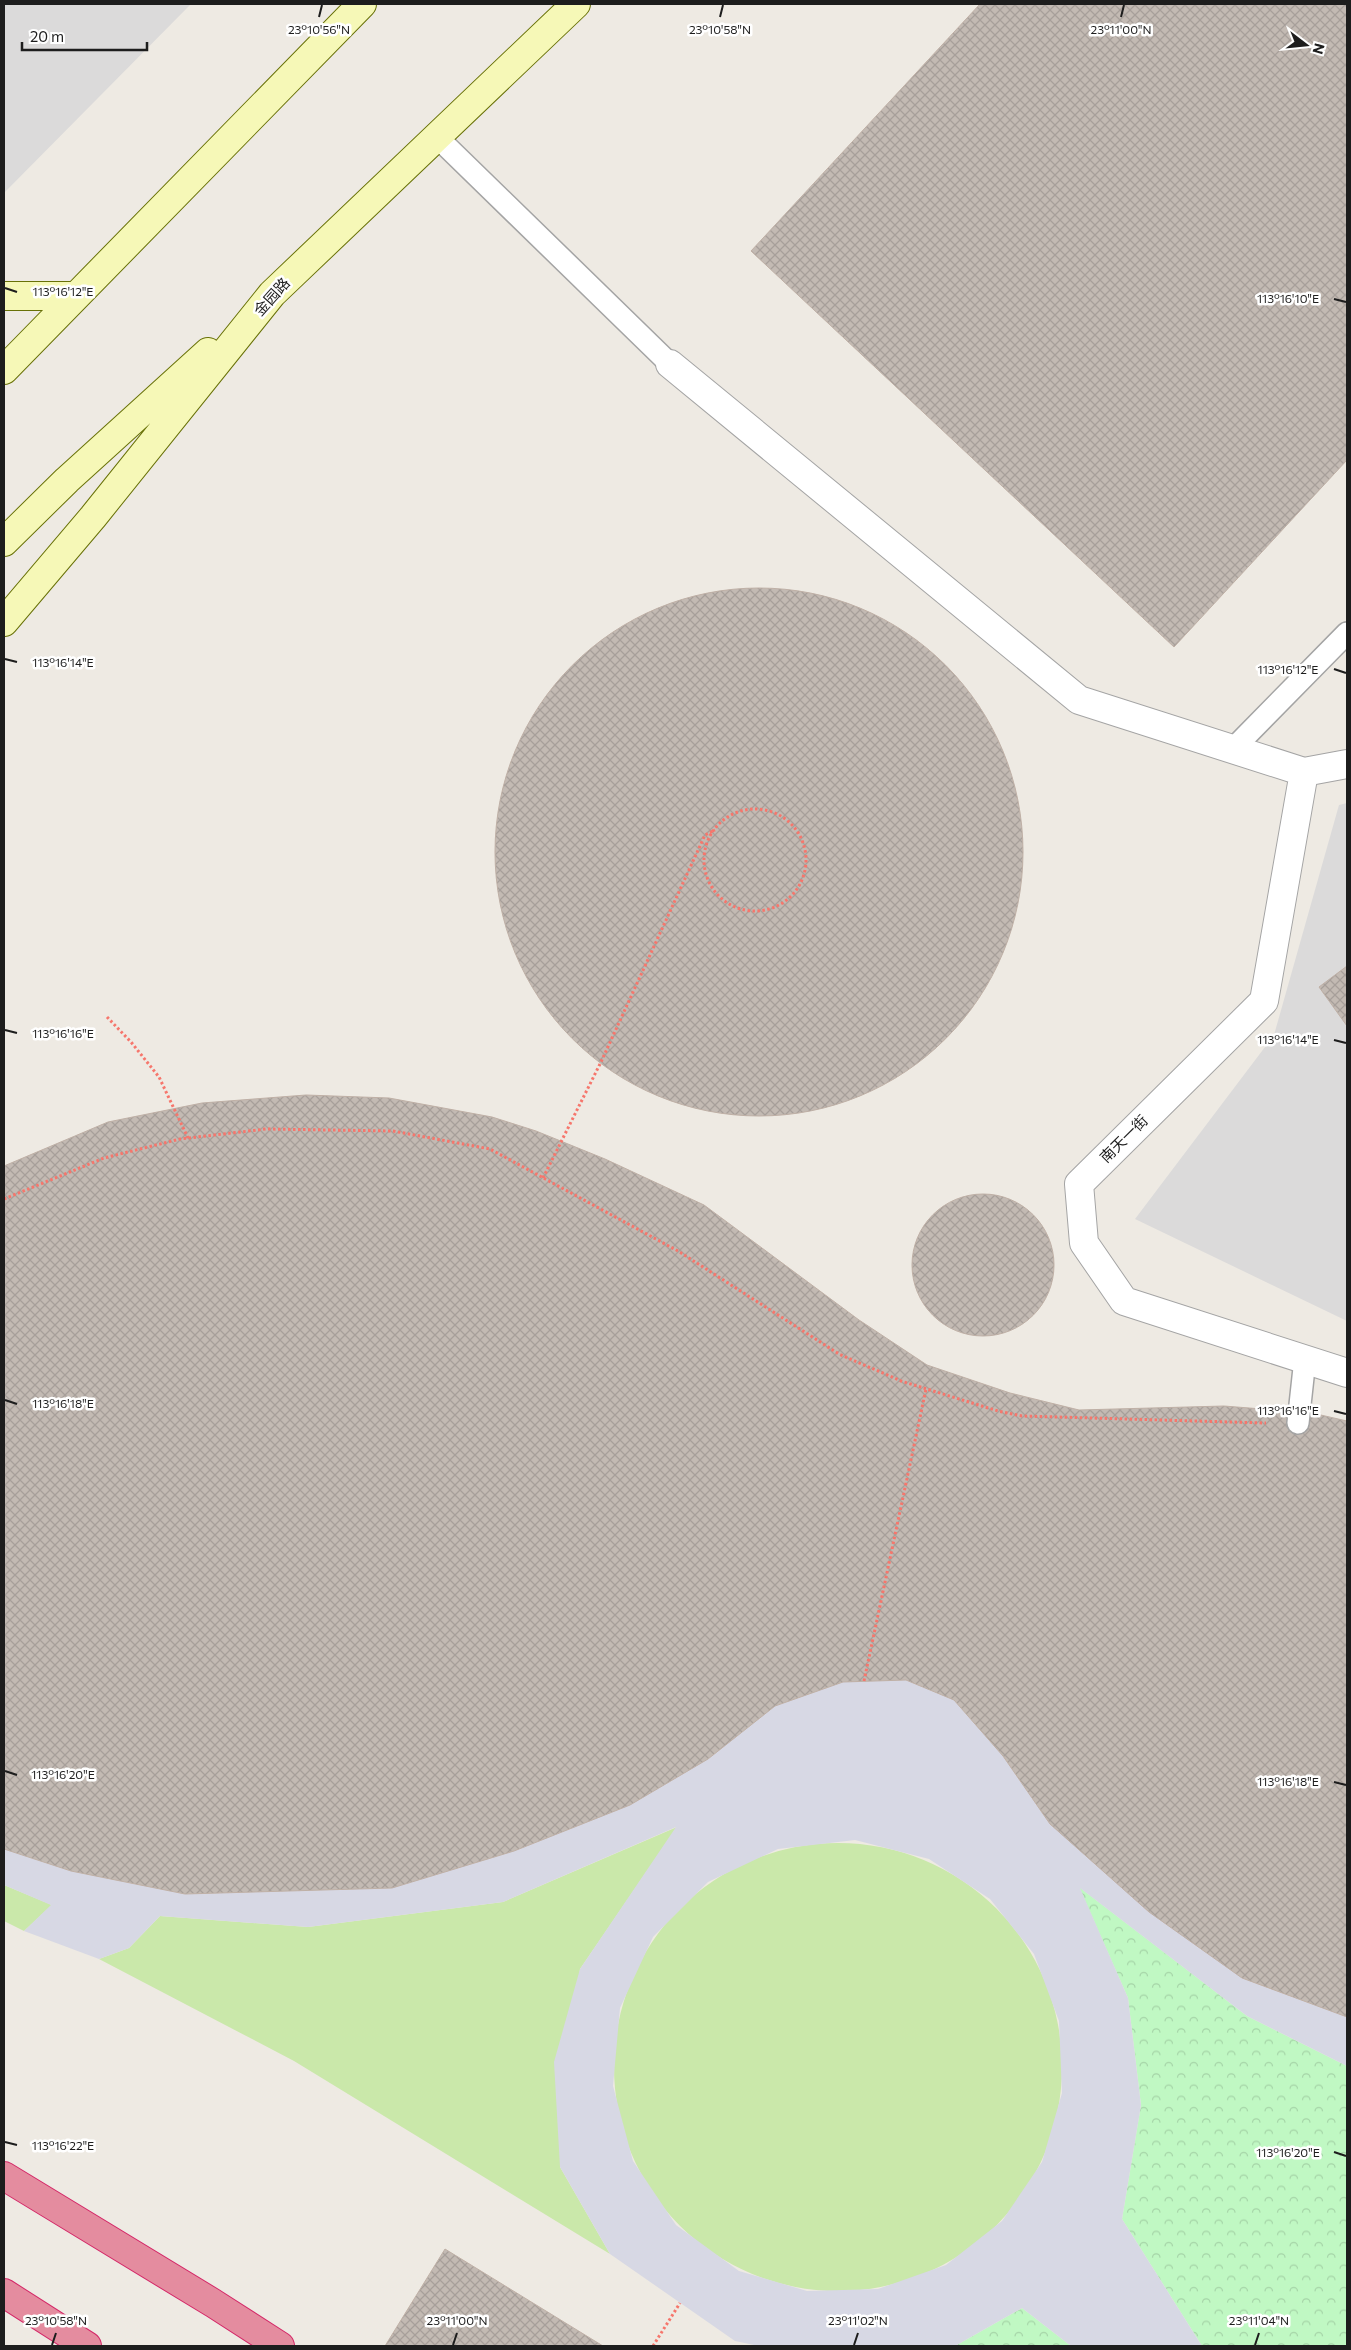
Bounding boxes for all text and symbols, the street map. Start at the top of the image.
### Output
scale bar [22,20,148,52]
north arrow [1281,20,1331,70]
text: 23°10'56"N [288,22,350,36]
text: 23°10'58"N [689,22,751,36]
text: 23°11'00"N [1091,22,1151,36]
text: 20 m [30,27,64,45]
text: N [1309,41,1329,56]
street label: 金园路 [250,274,293,319]
text: 113°16'12"E [33,284,93,298]
text: 113°16'10"E [1257,291,1319,305]
text: 113°16'14"E [32,655,94,669]
text: 113°16'12"E [1258,662,1318,676]
text: 113°16'16"E [32,1026,94,1040]
text: 113°16'14"E [1257,1032,1319,1046]
street label: 南天一街 [1096,1111,1151,1166]
text: 113°16'18"E [32,1396,94,1410]
text: 113°16'16"E [1257,1403,1319,1417]
text: 113°16'20"E [31,1767,95,1781]
text: 113°16'18"E [1257,1774,1319,1788]
text: 113°16'22"E [32,2138,94,2152]
text: 113°16'20"E [1256,2145,1320,2159]
text: 23°10'58"N [25,2313,87,2327]
text: 23°11'00"N [427,2313,487,2327]
text: 23°11'02"N [828,2313,888,2327]
text: 23°11'04"N [1229,2313,1289,2327]

